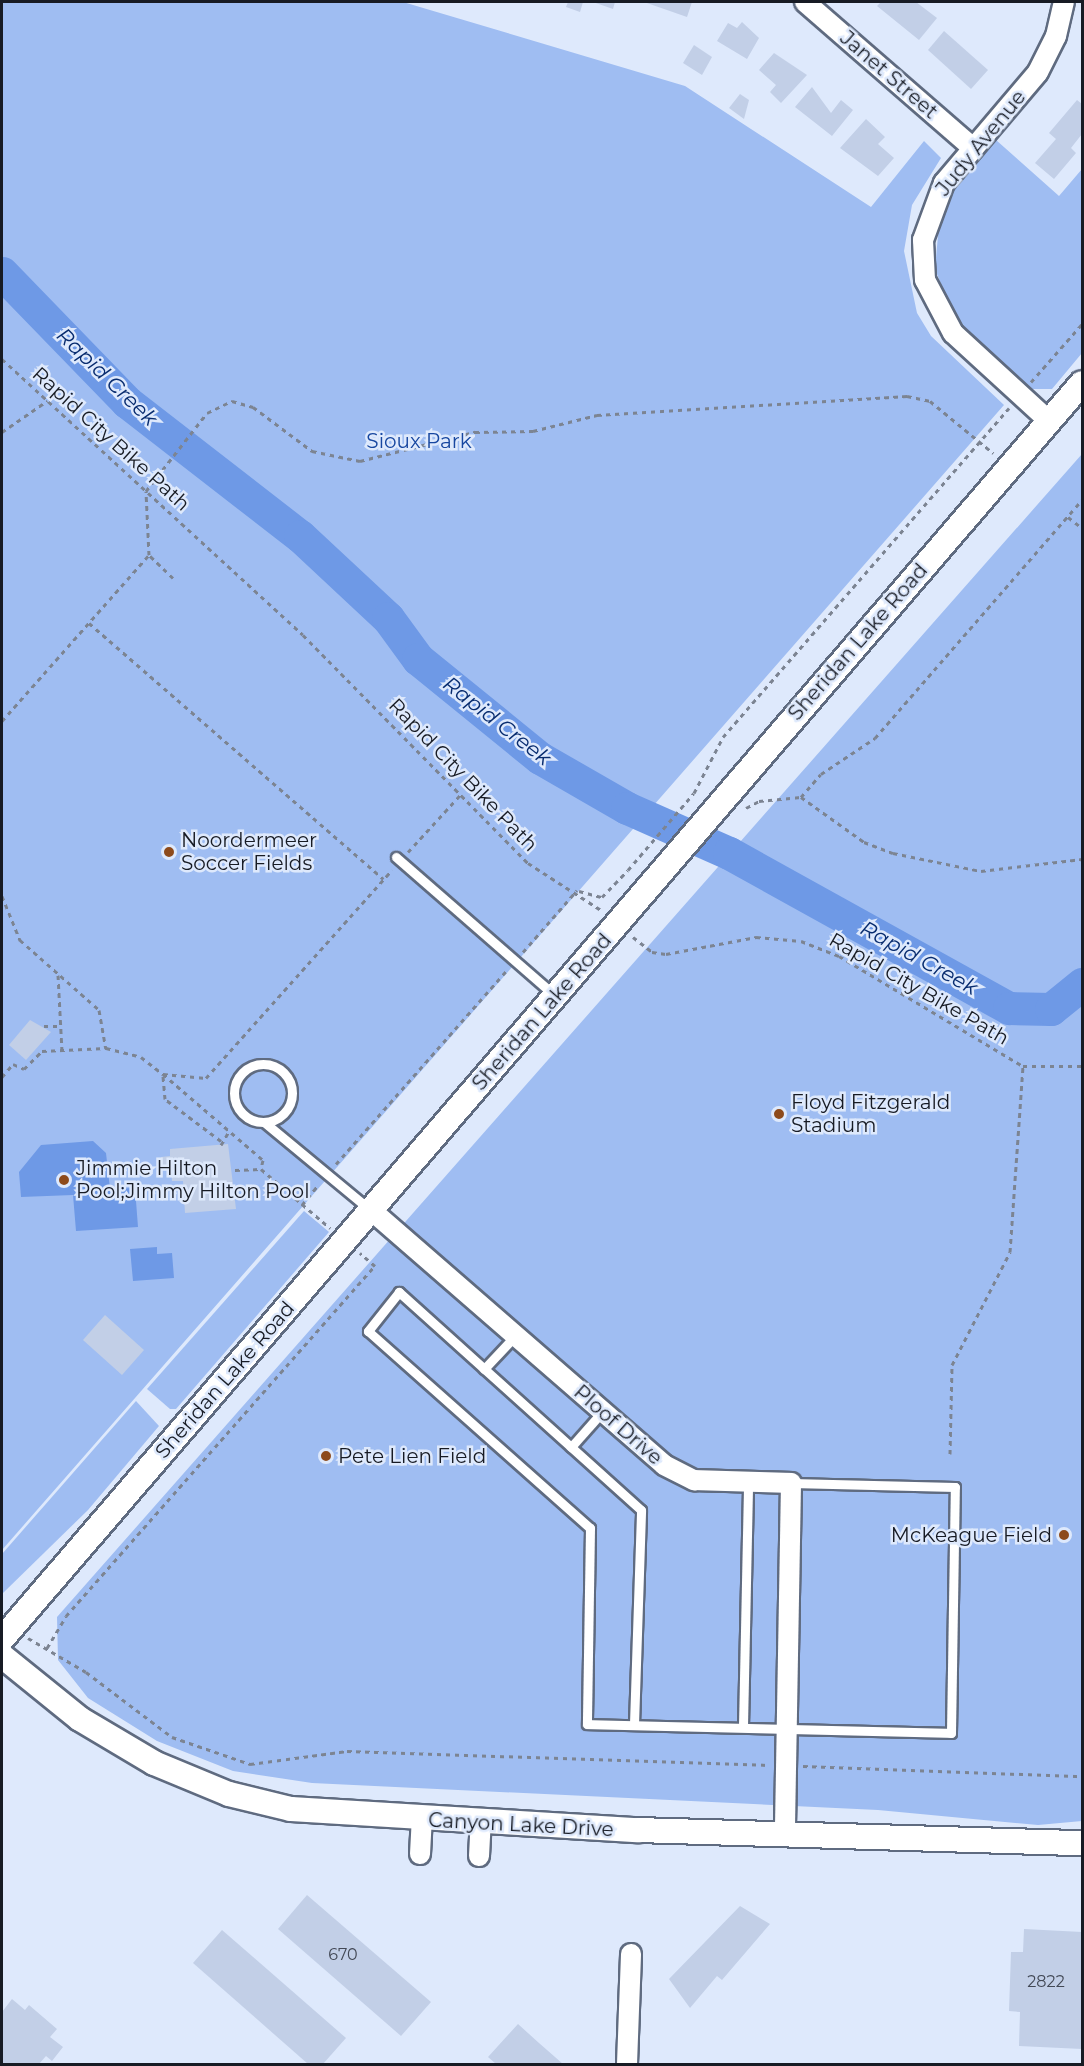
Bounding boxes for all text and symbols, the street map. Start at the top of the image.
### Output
street label: Janet Street [835,26,943,124]
street label: Judy Avenue [931,86,1031,200]
water label: Rapid Creek [51,323,163,431]
street label: Rapid City Bike Path [27,362,195,516]
park label: Sioux Park [366,429,472,453]
street label: Sheridan Lake Road [783,559,933,725]
water label: Rapid Creek [438,671,556,771]
street label: Rapid City Bike Path [384,693,542,857]
place label: Noordermeer Soccer Fields [181,828,317,875]
marker: Noordermeer Soccer Fields [162,845,176,859]
water label: Rapid Creek [856,915,982,1001]
street label: Rapid City Bike Path [825,928,1013,1050]
street label: Sheridan Lake Road [467,929,617,1095]
place label: Floyd Fitzgerald Stadium [791,1090,950,1137]
marker: Floyd Fitzgerald Stadium [772,1107,786,1121]
place label: Jimmie Hilton Pool;Jimmy Hilton Pool [76,1156,310,1203]
marker: Jimmie Hilton Pool;Jimmy Hilton Pool [57,1173,71,1187]
street label: Sheridan Lake Road [150,1297,300,1463]
street label: Ploof Drive [569,1380,667,1470]
place label: Pete Lien Field [338,1444,486,1468]
marker: Pete Lien Field [319,1449,333,1463]
place label: McKeague Field [891,1523,1052,1547]
marker: McKeague Field [1057,1528,1071,1542]
street label: Canyon Lake Drive [428,1808,614,1842]
house number: 670 [328,1945,358,1965]
house number: 2822 [1027,1972,1065,1992]

